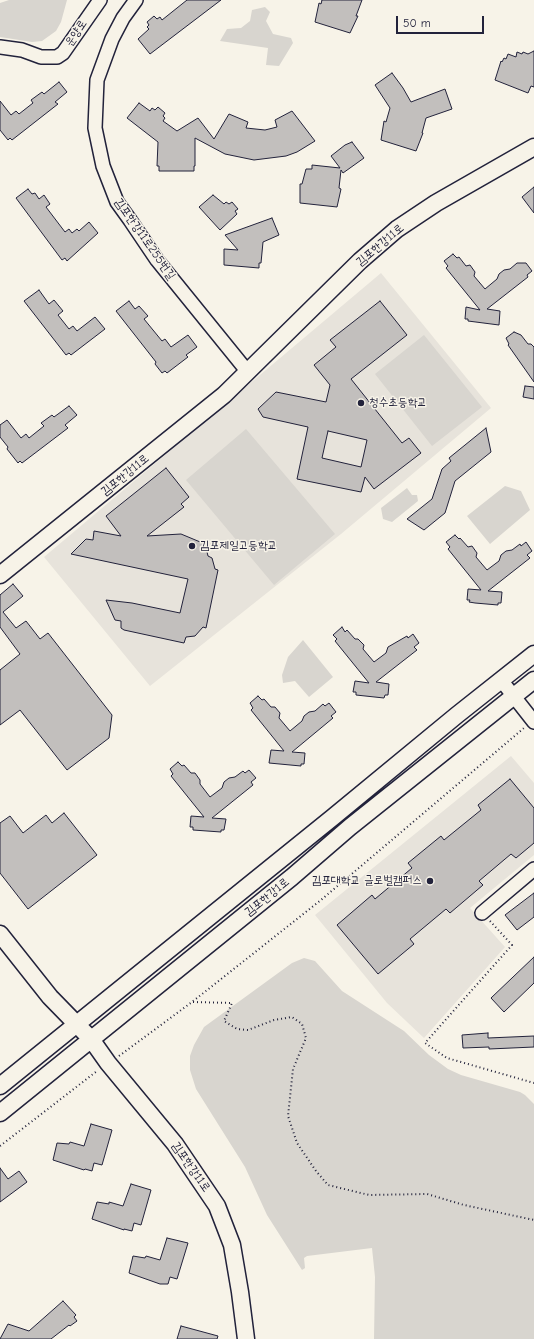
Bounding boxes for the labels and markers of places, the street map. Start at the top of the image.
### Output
place label: 청수초등학교 [369,396,427,410]
marker: 청수초등학교 [356,398,366,408]
place label: 김포제일고등학교 [200,539,277,553]
marker: 김포제일고등학교 [187,541,197,551]
place label: 김포대학교 글로벌캠퍼스 [312,874,422,888]
marker: 김포대학교 글로벌캠퍼스 [425,876,435,886]

